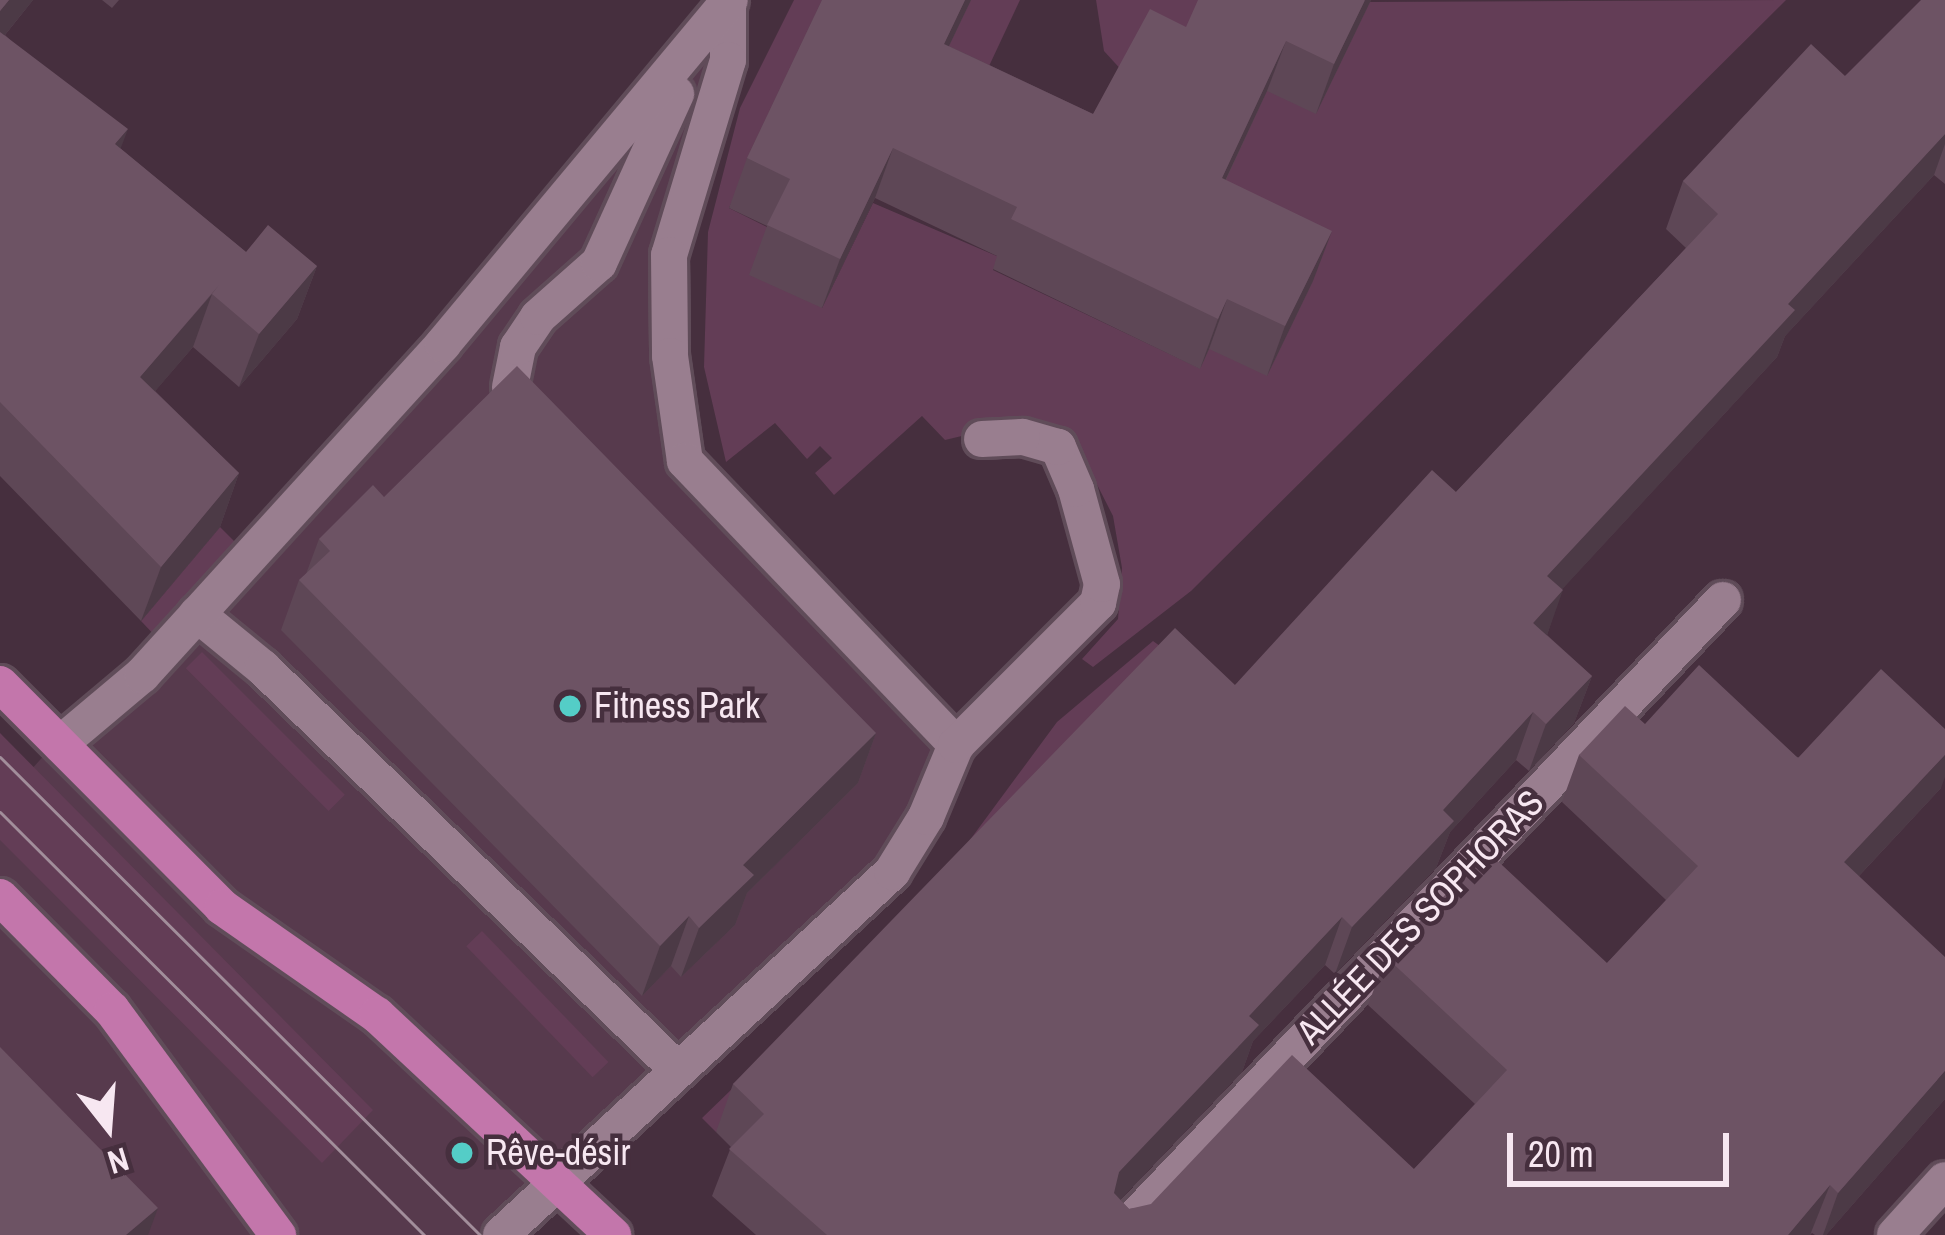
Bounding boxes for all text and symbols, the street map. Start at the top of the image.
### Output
place label: Fitness Park [594,684,760,728]
marker: Fitness Park [557,693,583,719]
street label: ALLÉE DES SOPHORAS [1288,781,1552,1053]
north arrow [48,1067,168,1187]
scale bar [1513,1109,1735,1183]
text: 20 m [1528,1130,1594,1178]
place label: Rêve-désir [486,1131,630,1175]
text: N [103,1138,134,1185]
marker: Rêve-désir [449,1140,475,1166]

